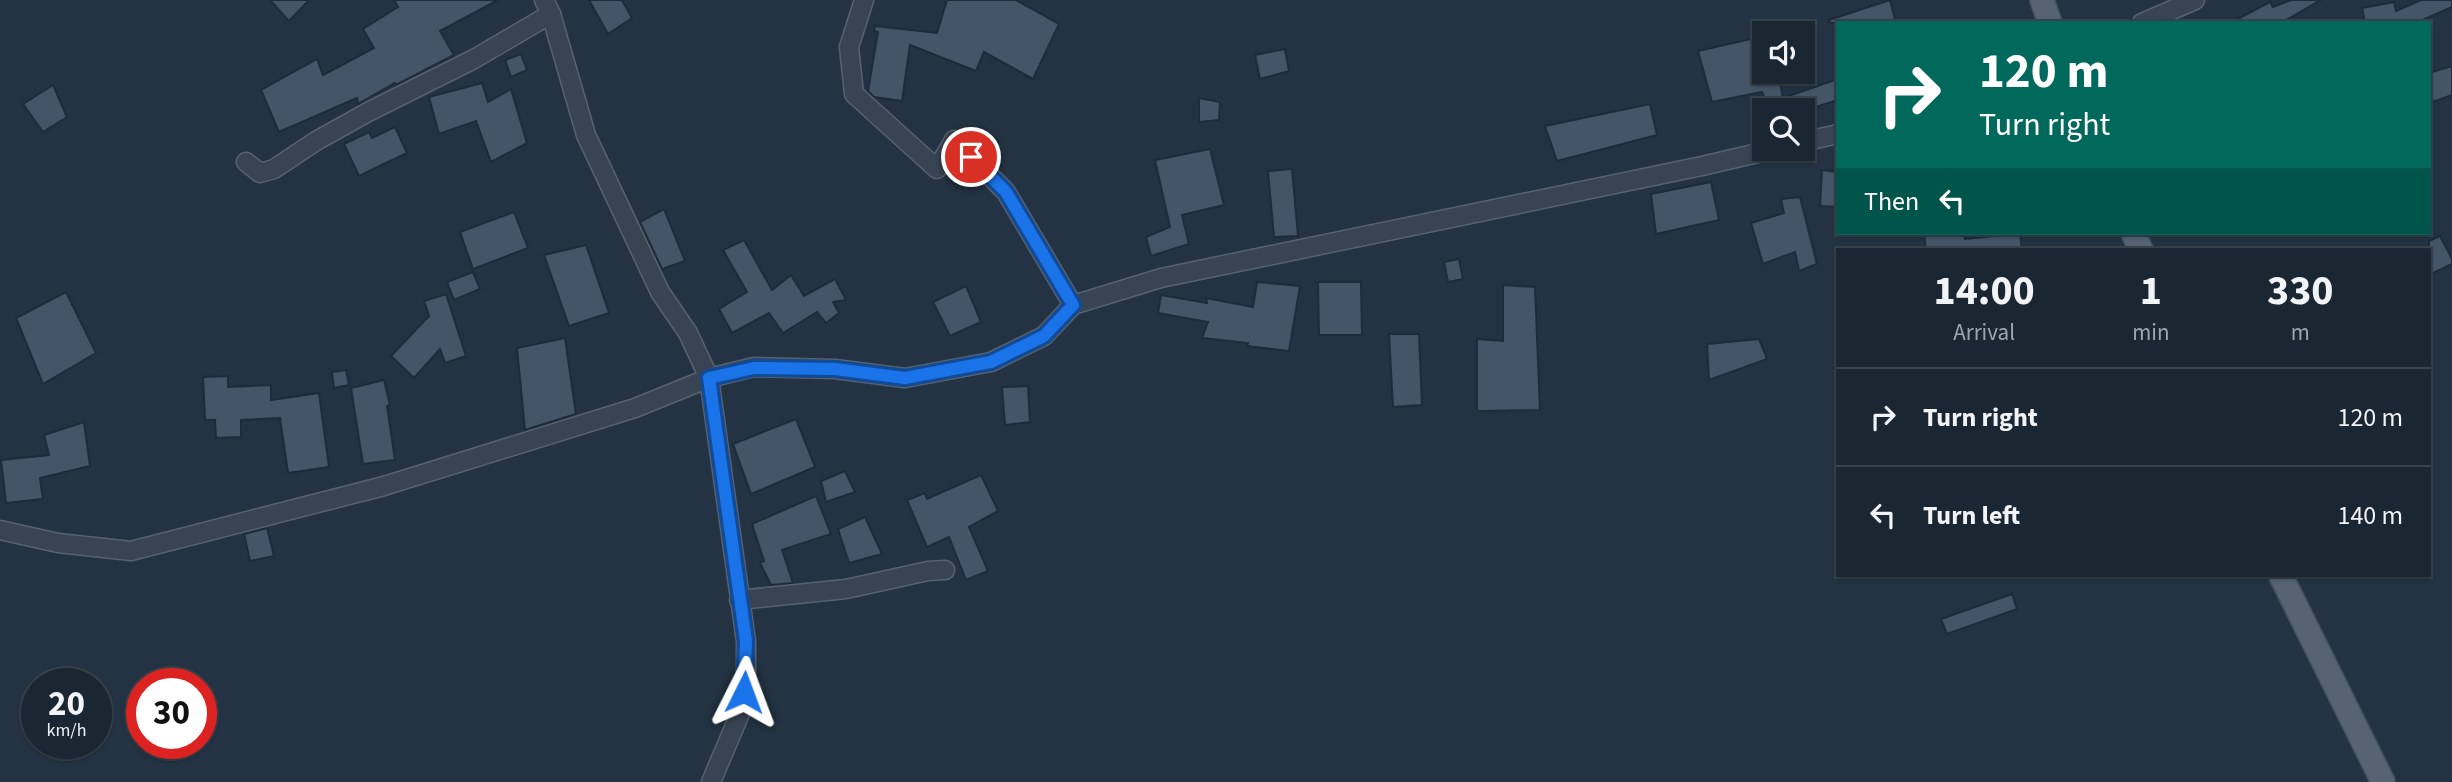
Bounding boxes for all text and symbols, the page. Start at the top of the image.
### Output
map controls [1752,21,1815,161]
button: sound [1752,21,1815,84]
text: 120 m [1979,37,2108,107]
icon: right [1864,49,1955,140]
button: search [1752,98,1815,161]
text: Turn right [1979,102,2110,148]
pin [941,127,1001,187]
icon: arrive [952,138,990,176]
icon: left [1933,182,1971,220]
text: Then [1864,183,1919,220]
text: 14:00 [1933,261,2035,321]
text: 1 [2140,261,2162,321]
text: 330 [2267,261,2334,321]
text: Arrival [1953,316,2015,349]
text: min [2132,316,2170,349]
text: m [2291,316,2310,349]
icon: right [1864,398,1902,436]
text: Turn right [1923,399,2038,436]
text: 120 m [2337,399,2403,436]
icon: left [1864,496,1902,534]
text: Turn left [1923,497,2020,534]
text: 140 m [2337,497,2403,534]
position arrow [707,655,781,729]
speed limit sign: 30 [126,668,217,759]
text: 20 [48,679,85,729]
text: km/h [47,718,86,743]

